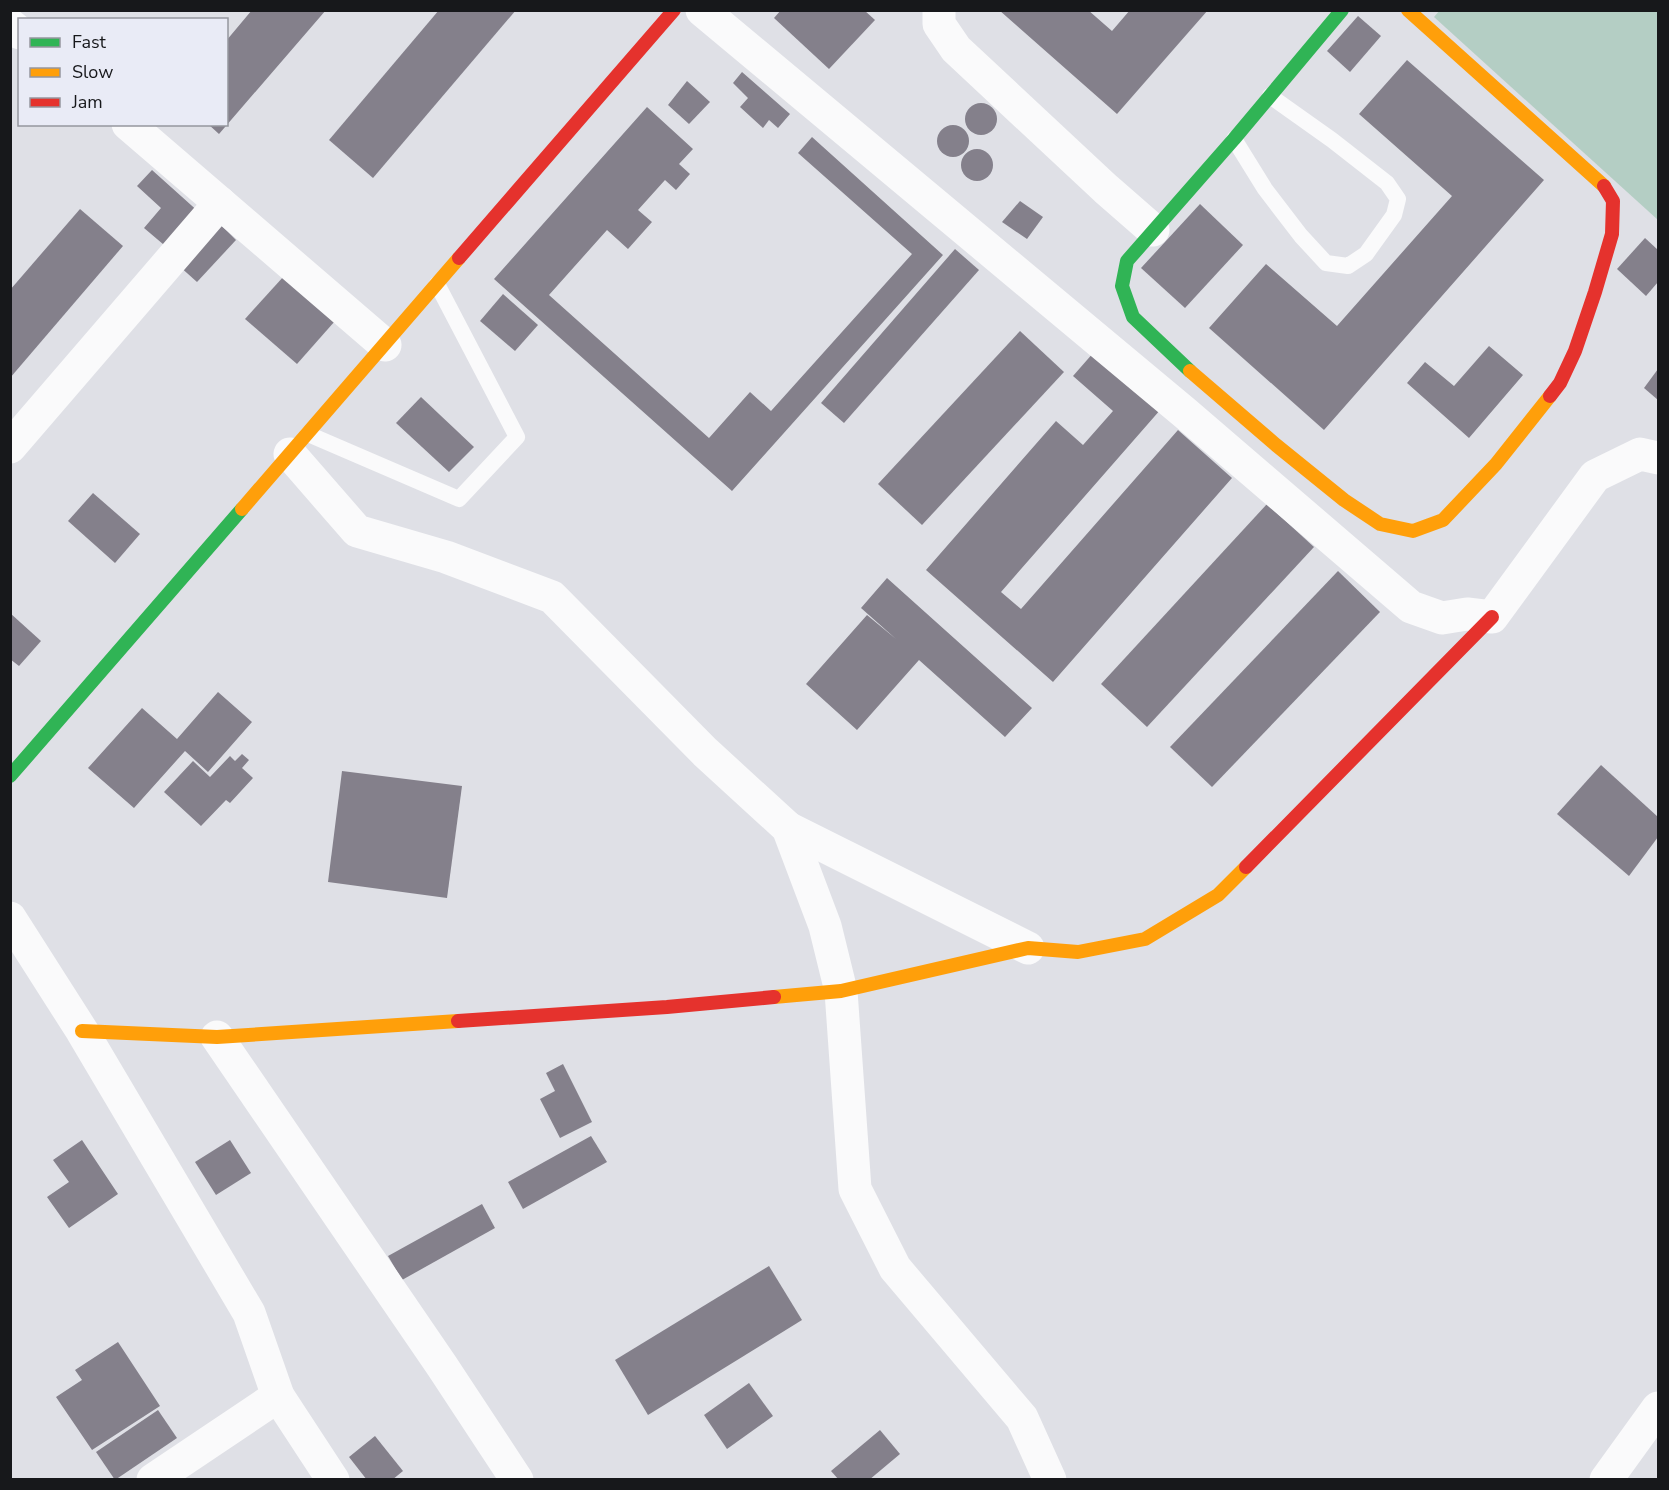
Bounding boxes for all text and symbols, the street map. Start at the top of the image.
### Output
legend [18,18,228,126]
text: Fast [72,30,107,54]
text: Slow [72,60,113,84]
text: Jam [71,90,103,114]

